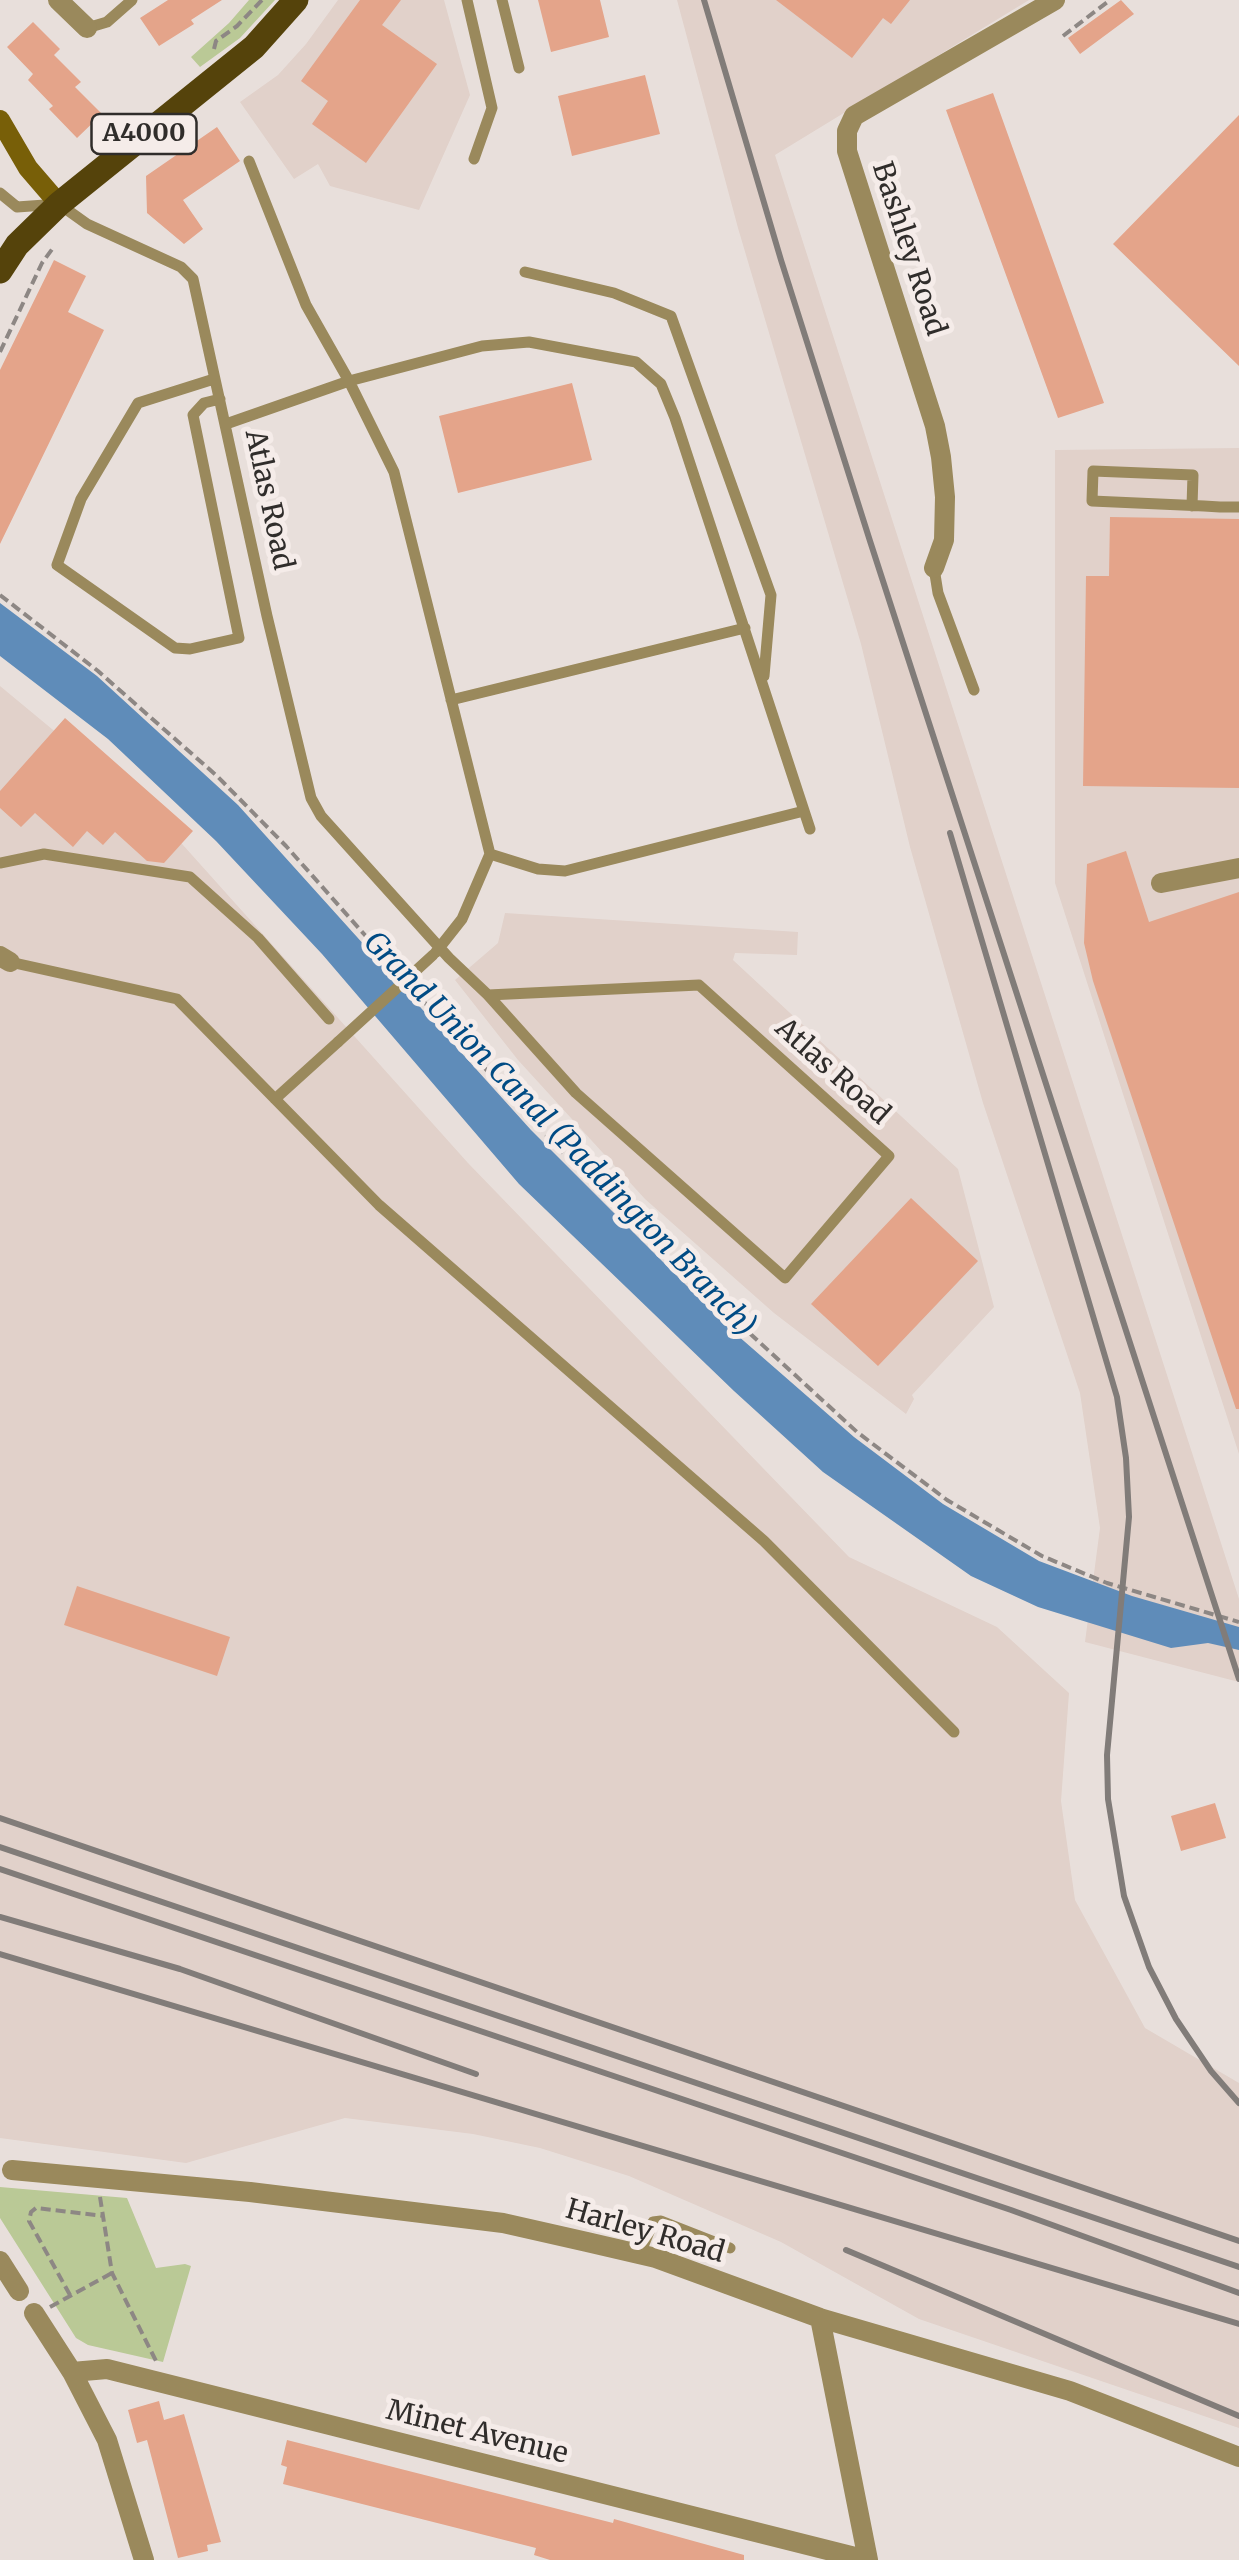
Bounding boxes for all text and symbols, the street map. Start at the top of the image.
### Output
road number: A4000 [92,114,196,154]
street label: Bashley Road [864,158,952,340]
street label: Atlas Road [237,427,299,573]
water label: Grand Union Canal (Paddington Branch) [355,925,763,1345]
street label: Atlas Road [768,1012,896,1132]
street label: Harley Road [562,2193,728,2271]
street label: Minet Avenue [383,2394,571,2472]

